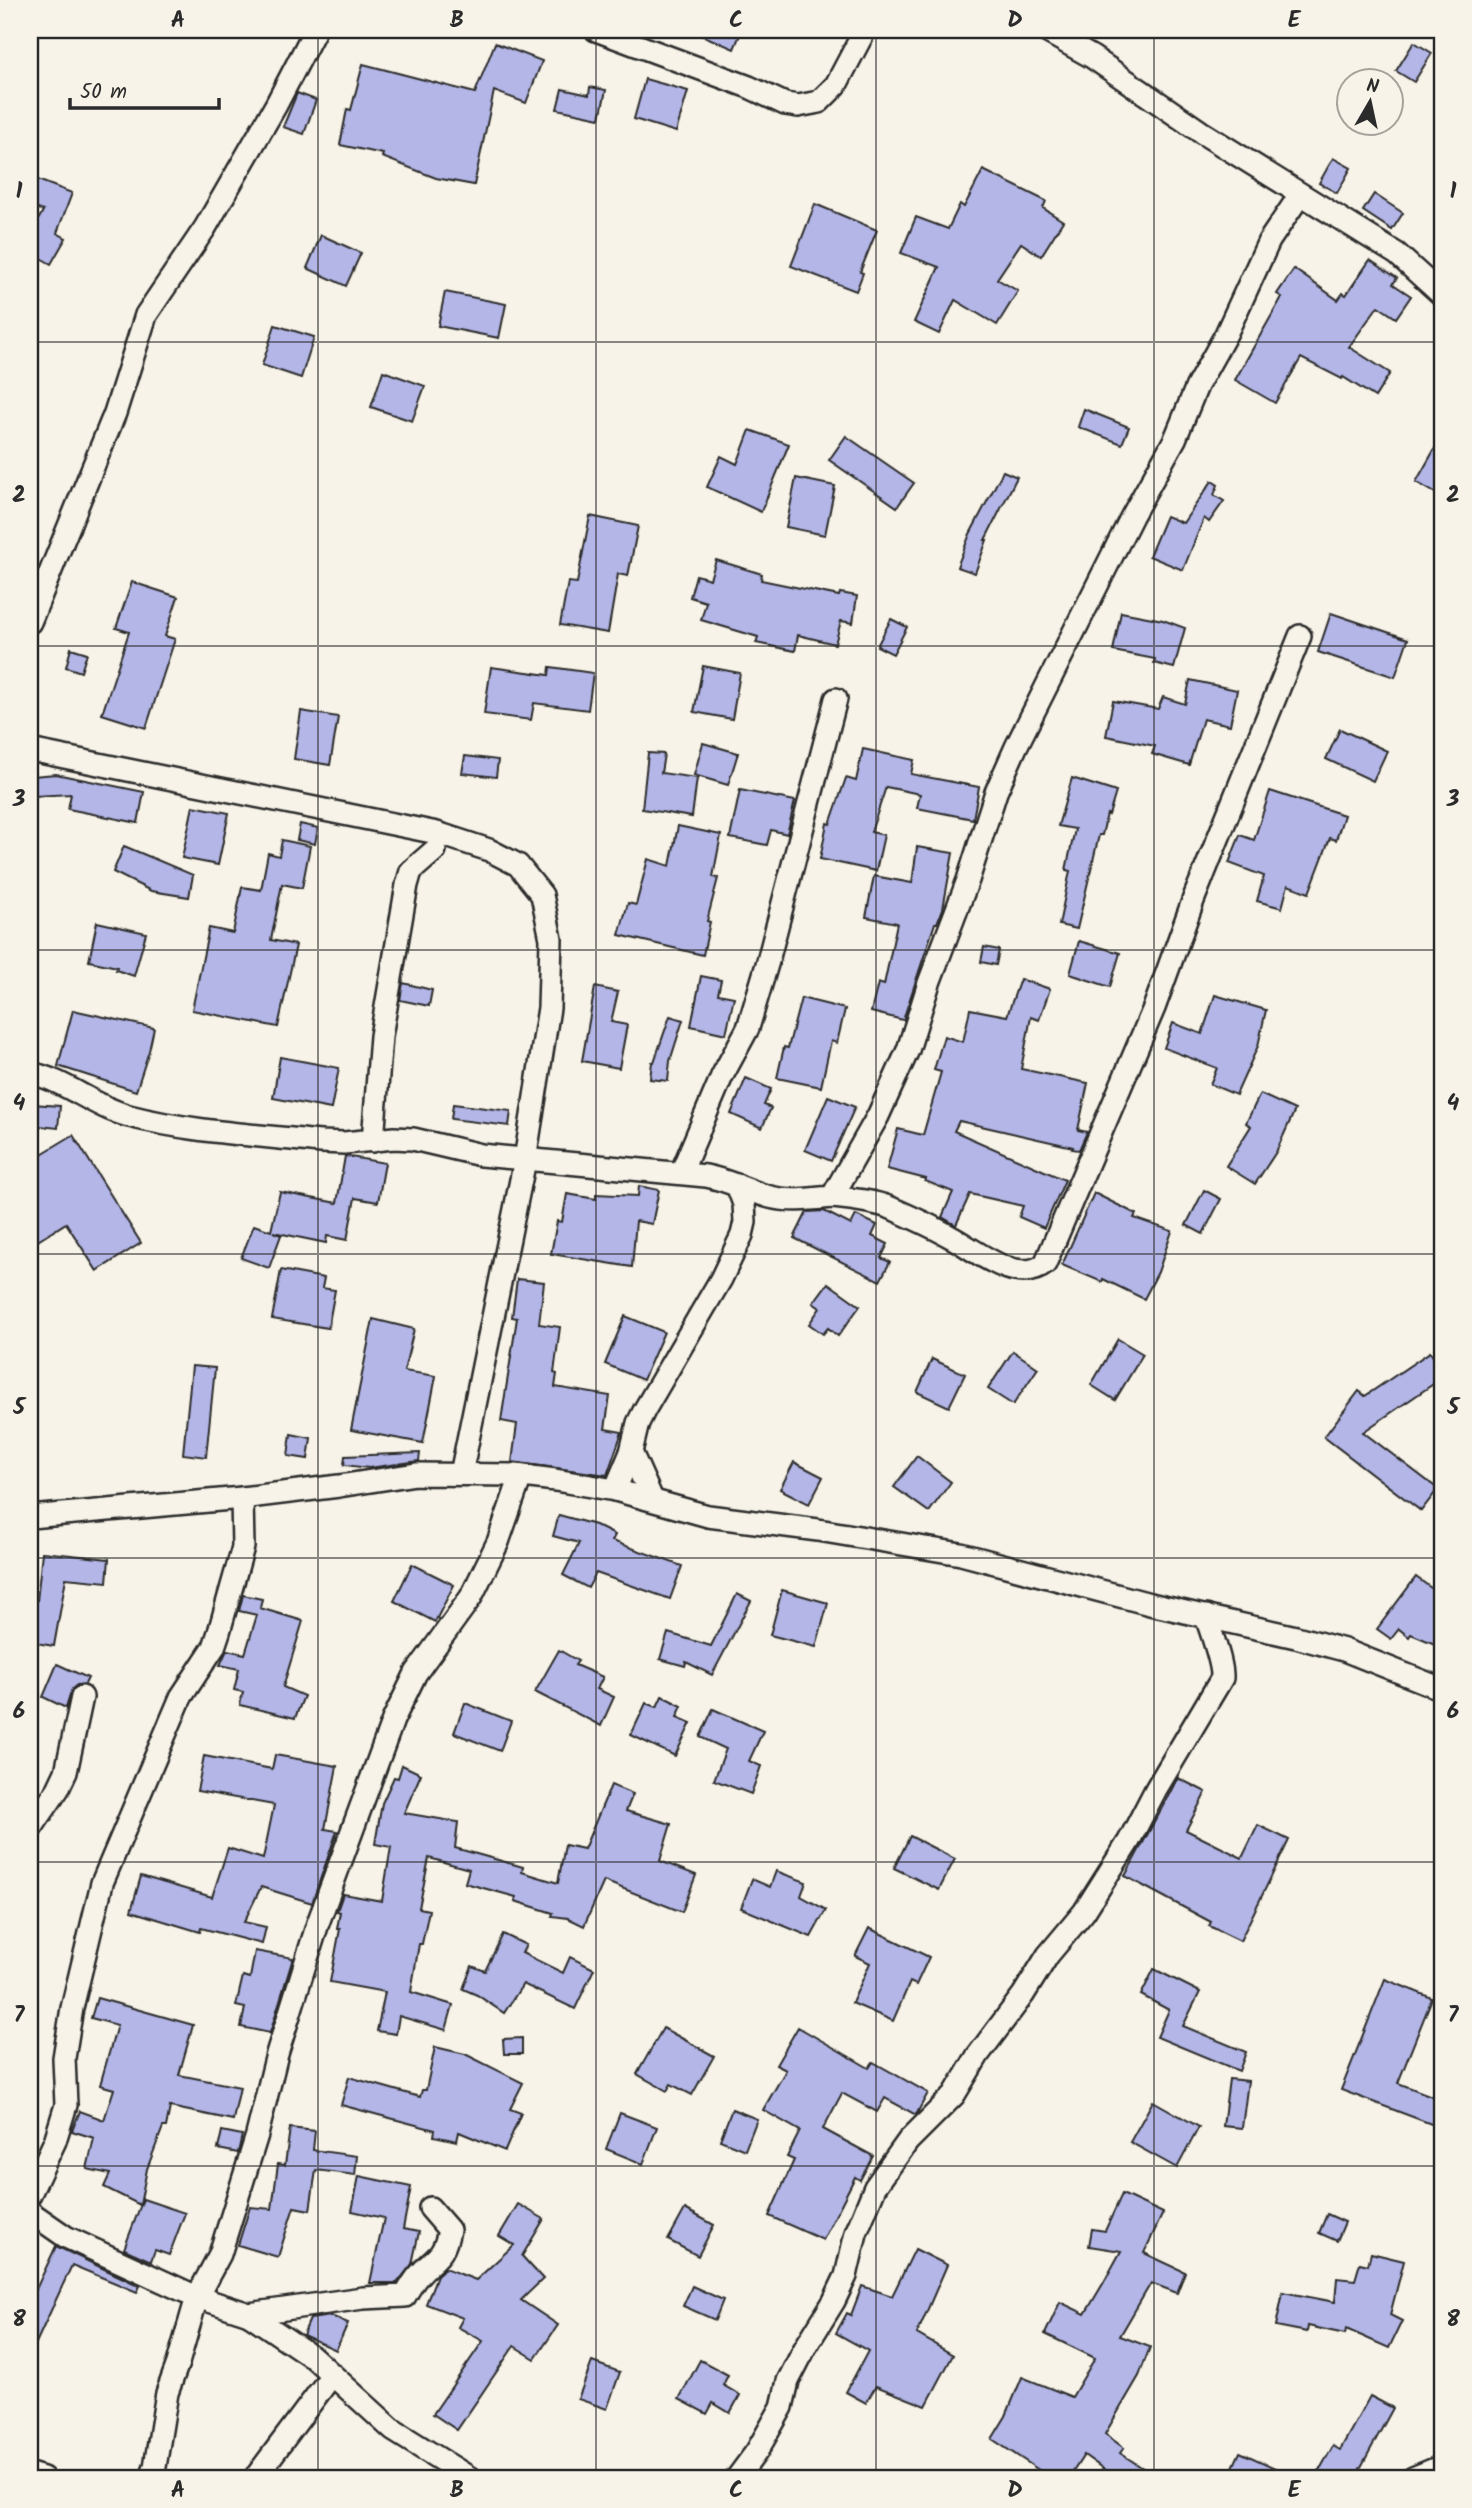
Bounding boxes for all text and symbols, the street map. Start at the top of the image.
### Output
text: A [171,3,185,39]
text: B [450,3,464,39]
text: C [729,3,743,39]
text: D [1007,3,1023,39]
text: E [1288,3,1302,39]
scale bar [70,66,219,110]
north arrow [1336,66,1406,136]
text: N [1364,71,1381,103]
text: 50 m [80,76,127,109]
text: 1 [16,174,23,210]
text: 1 [1450,174,1457,210]
text: 2 [12,478,26,514]
text: 2 [1446,478,1460,514]
text: 3 [12,782,26,818]
text: 3 [1446,782,1460,818]
text: 4 [13,1086,26,1122]
text: 4 [1447,1086,1460,1122]
text: 5 [12,1390,27,1426]
text: 5 [1446,1390,1461,1426]
text: 6 [13,1694,25,1730]
text: 6 [1447,1694,1459,1730]
text: 7 [14,1998,26,2034]
text: 7 [1448,1998,1460,2034]
text: 8 [12,2302,26,2338]
text: 8 [1446,2302,1460,2338]
text: A [171,2473,185,2508]
text: B [450,2473,464,2508]
text: C [729,2473,743,2508]
text: D [1007,2473,1023,2508]
text: E [1288,2473,1302,2508]

